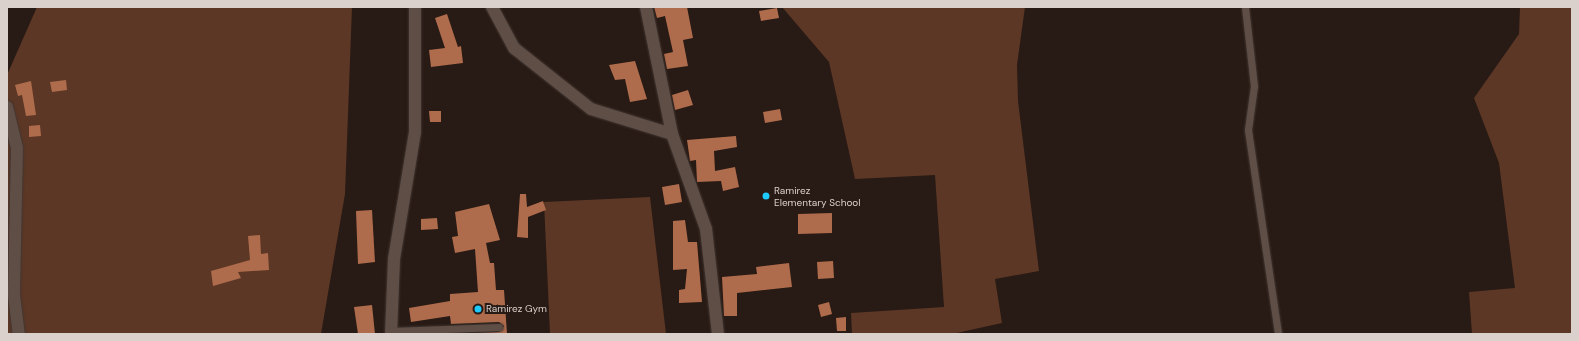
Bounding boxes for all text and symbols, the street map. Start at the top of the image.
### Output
place label: Ramirez Elementary School [774,184,861,208]
marker: Ramirez Elementary School [761,191,771,201]
place label: Ramirez Gym [486,303,547,315]
marker: Ramirez Gym [473,304,483,314]

